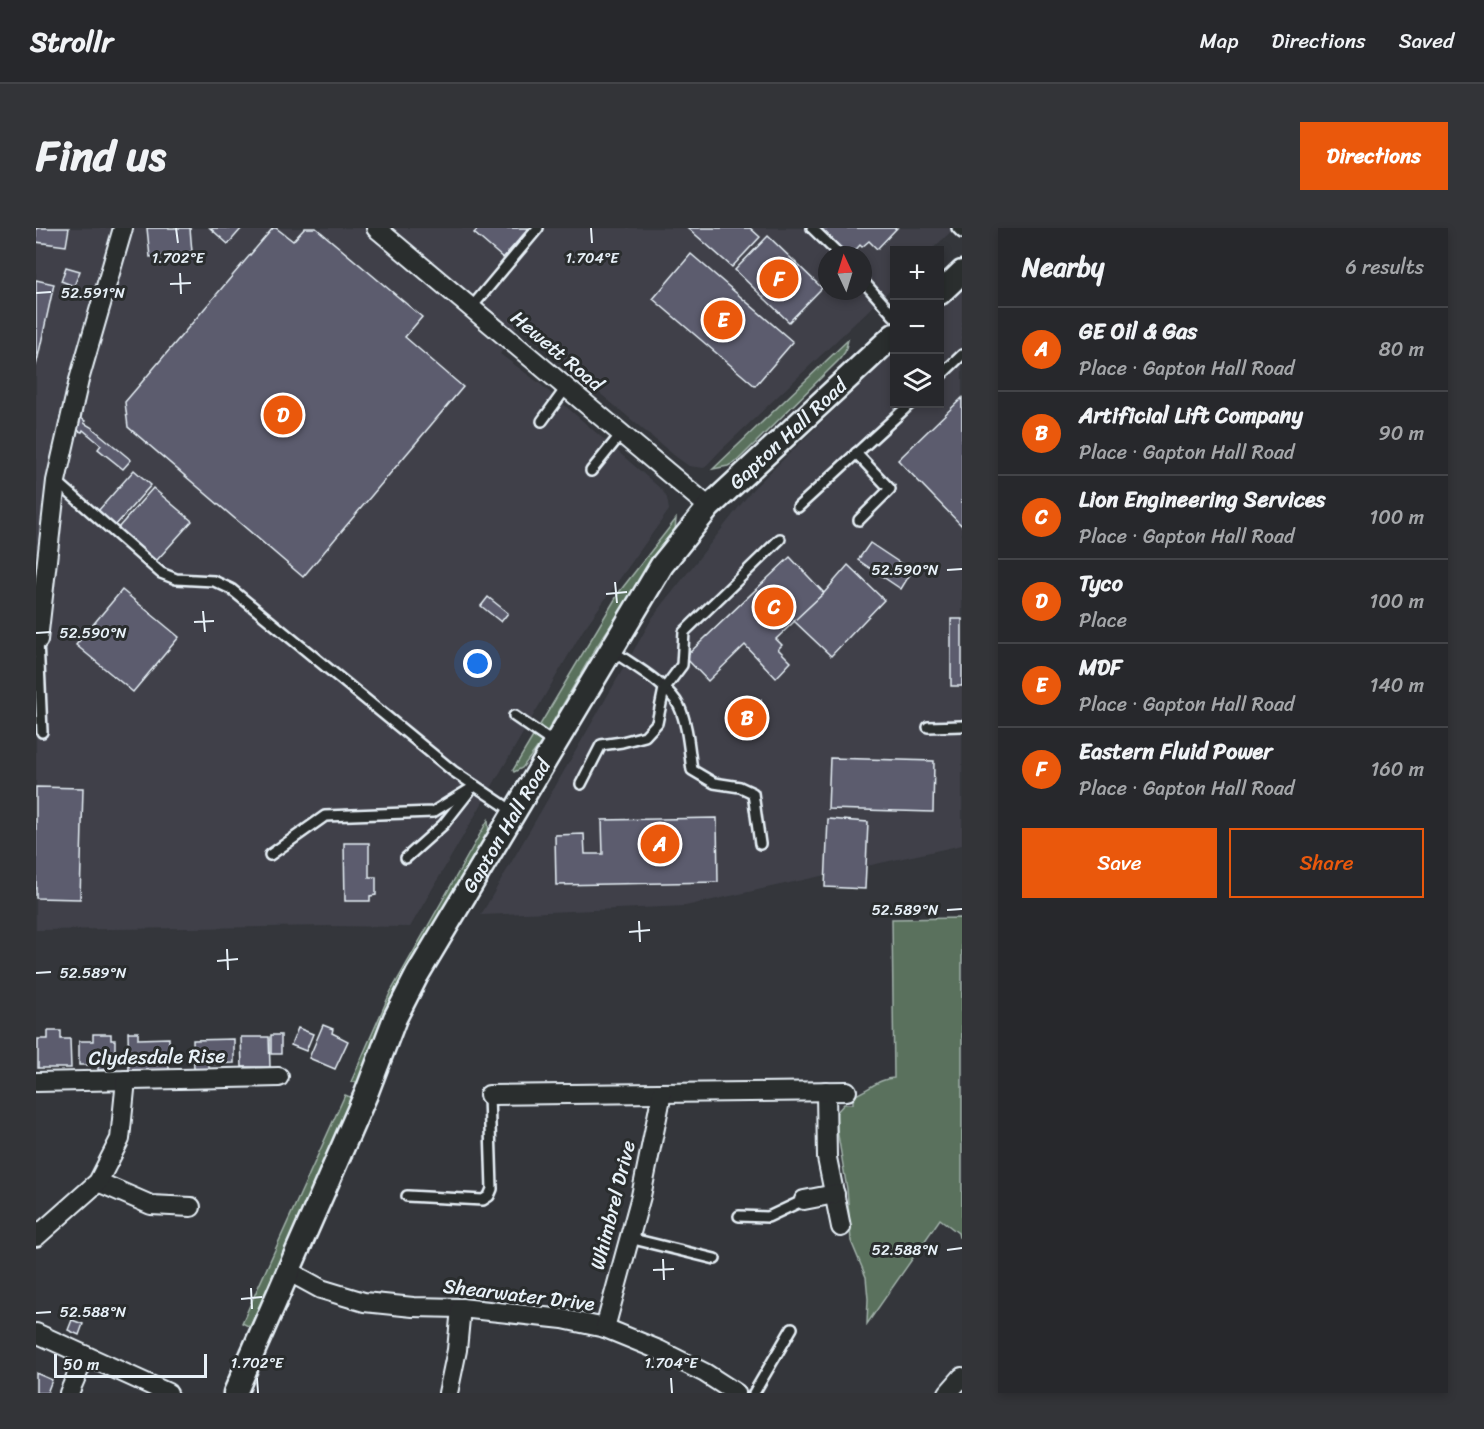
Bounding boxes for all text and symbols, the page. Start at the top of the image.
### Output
text: Strollr [30,17,113,66]
text: Map [1200,22,1238,60]
text: Directions [1271,22,1366,60]
text: Saved [1399,22,1454,60]
text: Find us [36,119,166,193]
button: Directions [1300,122,1448,190]
text: Nearby [1022,244,1104,290]
text: 1.702°E [152,245,206,271]
text: 1.704°E [565,245,620,271]
north arrow [818,246,872,300]
map controls [890,246,944,408]
button: + [890,246,944,300]
text: 6 results [1345,250,1424,285]
pin: F [760,256,798,302]
text: 52.591°N [61,280,126,306]
pin: E [704,298,742,343]
button: − [890,300,944,354]
street label: Hewett Road [503,301,613,402]
text: GE Oil & Gas [1079,312,1198,351]
text: A [1035,332,1048,367]
text: 80 m [1379,332,1424,367]
text: Place · Gapton Hall Road [1079,351,1295,386]
button: layers [890,354,944,408]
street label: Gapton Hall Road [720,368,856,498]
pin: D [264,392,302,438]
text: Artificial Lift Company [1079,396,1303,435]
text: B [1035,416,1048,451]
text: 90 m [1379,416,1424,451]
text: Place · Gapton Hall Road [1079,435,1295,470]
text: Lion Engineering Services [1079,480,1326,519]
text: C [1035,500,1048,535]
text: 100 m [1370,500,1424,535]
text: Place · Gapton Hall Road [1079,519,1295,554]
text: 52.590°N [871,557,939,583]
text: Tyco [1079,564,1123,603]
pin: C [754,584,794,629]
text: D [1036,584,1047,619]
text: 100 m [1370,584,1424,619]
text: Place [1079,603,1127,638]
text: 52.590°N [59,620,127,646]
text: MDF [1079,648,1122,687]
your location [463,649,492,678]
text: E [1036,668,1047,703]
text: 140 m [1370,668,1424,703]
text: Place · Gapton Hall Road [1079,687,1295,722]
pin: B [728,696,766,740]
text: Eastern Fluid Power [1079,732,1272,771]
street label: Gapton Hall Road [452,750,561,900]
text: F [1036,752,1047,787]
text: 160 m [1371,752,1424,787]
text: Place · Gapton Hall Road [1079,771,1295,806]
pin: A [640,822,680,866]
button: Save [1022,828,1217,898]
button: Share [1229,828,1424,898]
text: 52.589°N [872,897,939,923]
text: 52.589°N [60,960,127,986]
street label: Clydesdale Rise [88,1038,226,1076]
street label: Whimbrel Drive [580,1137,646,1273]
text: 52.588°N [872,1237,939,1263]
street label: Shearwater Drive [441,1268,597,1322]
text: 52.588°N [60,1299,127,1325]
text: 50 m [63,1350,99,1379]
text: 1.702°E [231,1350,285,1376]
text: 1.704°E [644,1350,699,1376]
scale bar [54,1351,207,1378]

